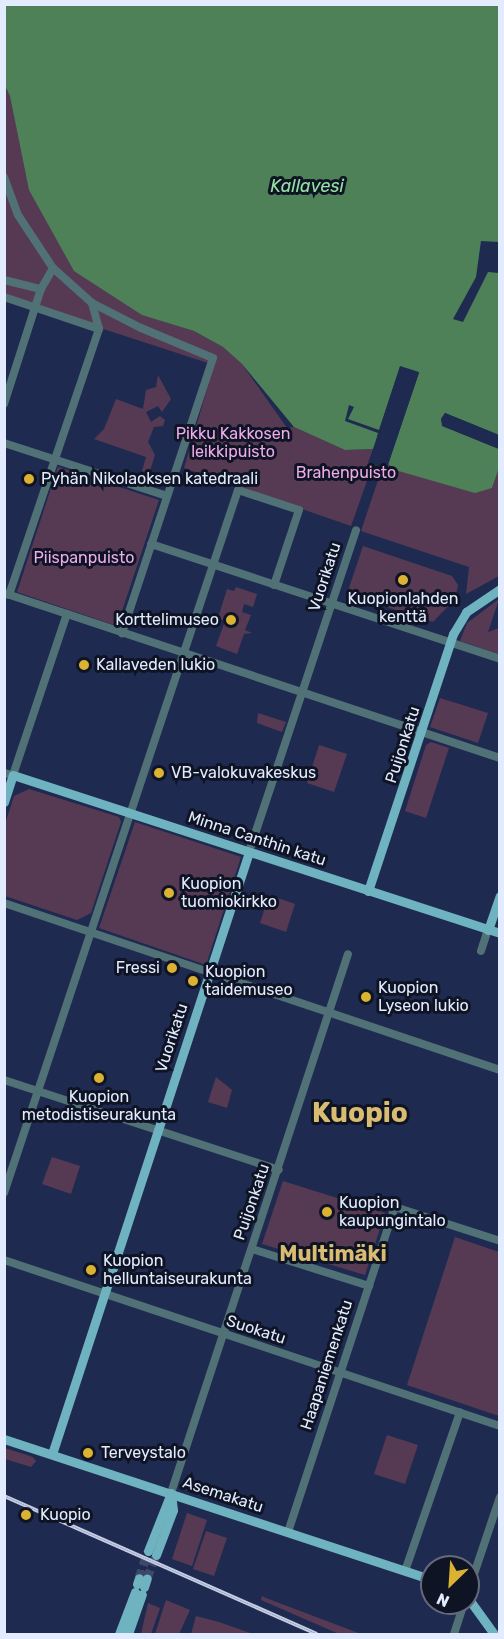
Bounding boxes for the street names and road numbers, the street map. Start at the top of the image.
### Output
street label: Vuorikatu [305,540,345,614]
street label: Puijonkatu [382,704,424,786]
street label: Minna Canthin katu [186,808,328,870]
street label: Vuorikatu [152,1001,192,1075]
street label: Puijonkatu [230,1161,274,1243]
street label: Haapaniemenkatu [297,1298,357,1432]
street label: Suokatu [224,1311,288,1349]
street label: Asemakatu [180,1473,266,1517]

